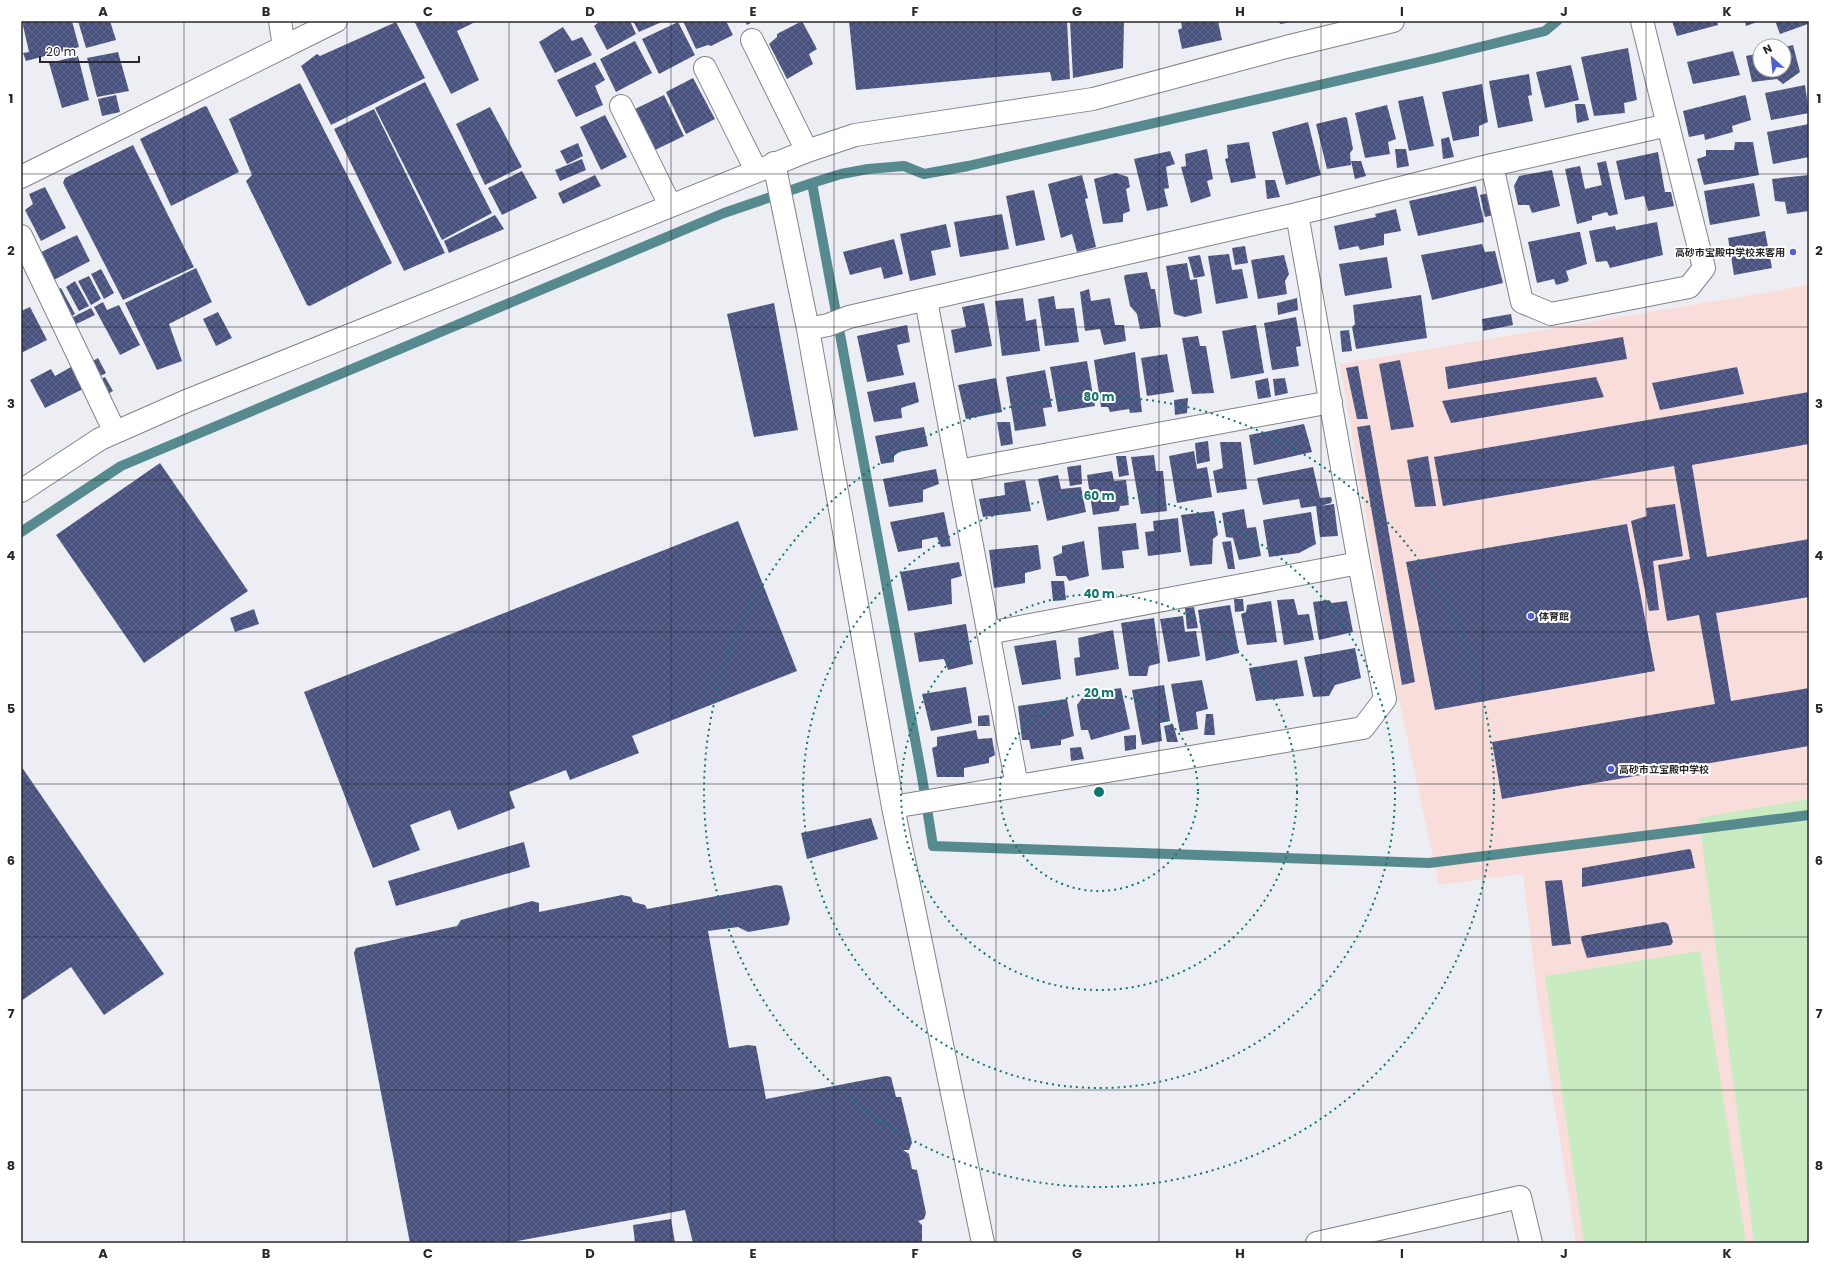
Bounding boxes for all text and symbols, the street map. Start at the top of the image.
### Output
text: A [98,2,108,21]
text: B [262,2,271,21]
text: C [423,2,433,21]
text: D [585,2,595,21]
text: E [749,2,757,21]
text: F [911,2,919,21]
text: G [1072,2,1082,21]
text: H [1235,2,1245,21]
text: I [1400,2,1404,21]
text: J [1560,2,1568,21]
text: K [1722,2,1732,21]
scale bar [40,38,139,64]
north arrow [1752,38,1792,78]
text: N [1760,40,1775,58]
text: 20 m [46,43,76,60]
text: 1 [9,89,13,108]
text: 1 [1817,89,1821,108]
text: 2 [7,241,15,260]
text: 2 [1815,241,1823,260]
place label: 高砂市宝殿中学校来客用 [1675,245,1785,260]
marker: 高砂市宝殿中学校来客用 [1788,247,1798,257]
text: 80 m [1084,388,1115,405]
text: 3 [7,394,15,413]
text: 3 [1815,394,1823,413]
text: 60 m [1084,487,1115,504]
text: 4 [7,546,16,565]
text: 4 [1815,546,1824,565]
text: 40 m [1083,585,1115,602]
place label: 体育館 [1538,609,1569,624]
marker: 体育館 [1526,611,1536,621]
text: 20 m [1084,684,1114,701]
text: 5 [7,699,15,718]
text: 5 [1815,699,1823,718]
place label: 高砂市立宝殿中学校 [1619,762,1709,777]
marker: 高砂市立宝殿中学校 [1606,764,1616,774]
centre of rings [1092,785,1106,799]
text: 6 [7,851,15,870]
text: 6 [1815,851,1823,870]
text: 7 [8,1004,15,1023]
text: 7 [1816,1004,1823,1023]
text: 8 [7,1156,15,1175]
text: 8 [1815,1156,1823,1175]
text: A [98,1244,108,1263]
text: B [262,1244,271,1263]
text: C [423,1244,433,1263]
text: D [585,1244,595,1263]
text: E [749,1244,757,1263]
text: F [911,1244,919,1263]
text: G [1072,1244,1082,1263]
text: H [1235,1244,1245,1263]
text: I [1400,1244,1404,1263]
text: J [1560,1244,1568,1263]
text: K [1722,1244,1732,1263]

